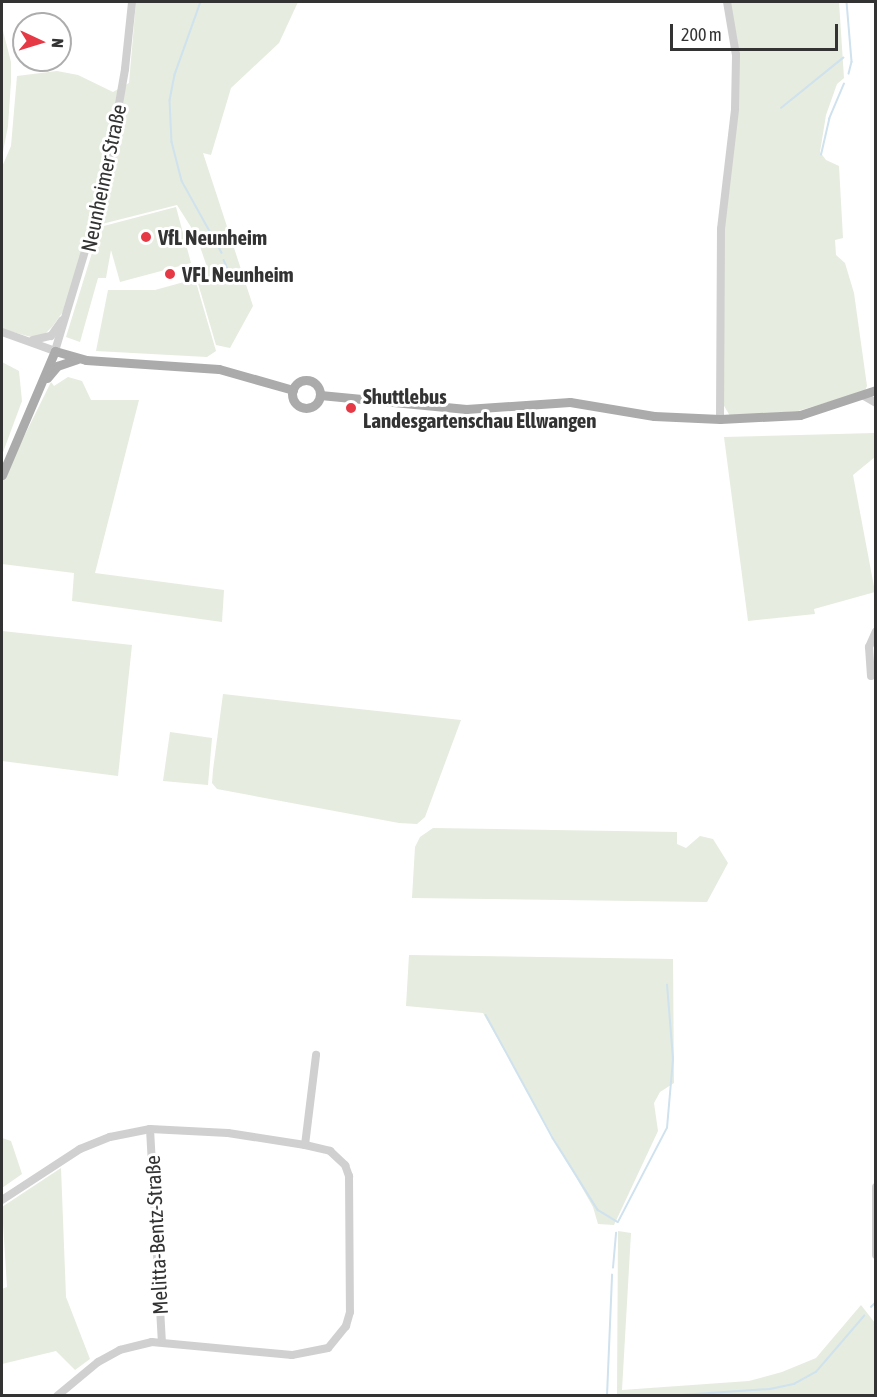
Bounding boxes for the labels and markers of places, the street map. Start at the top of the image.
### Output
place label: VfL Neunheim [158,224,267,250]
marker: VfL Neunheim [139,230,153,244]
place label: VFL Neunheim [182,261,294,287]
marker: VFL Neunheim [163,267,177,281]
place label: Shuttlebus Landesgartenschau Ellwangen [363,383,597,433]
marker: Shuttlebus Landesgartenschau Ellwangen [344,401,358,415]

